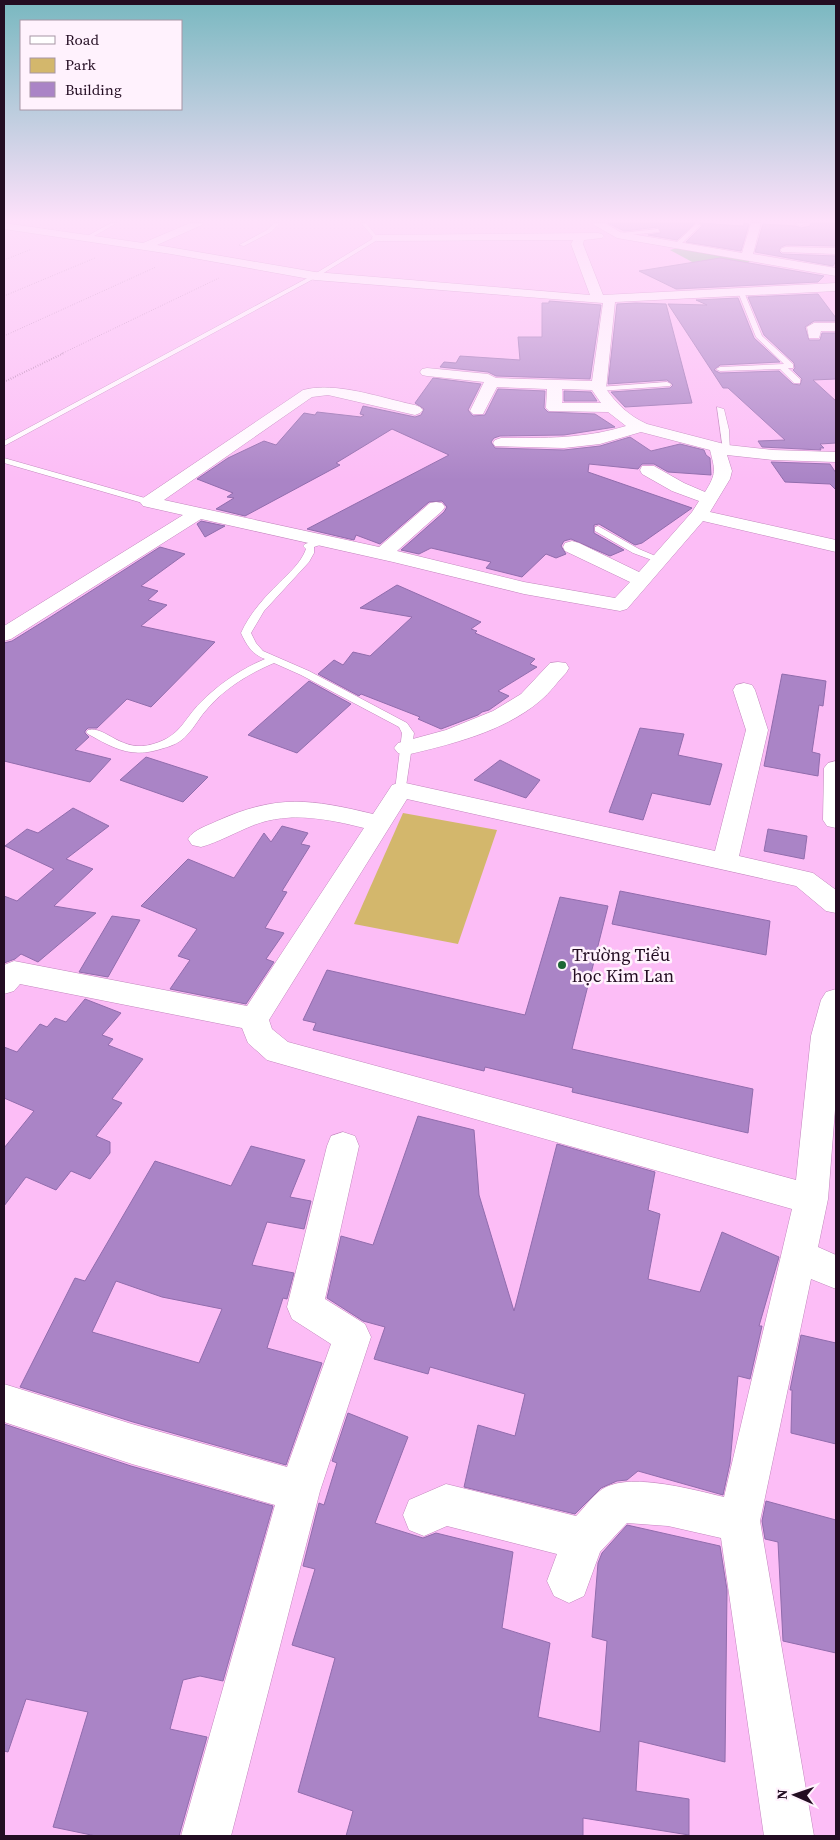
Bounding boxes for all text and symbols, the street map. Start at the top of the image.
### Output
legend [20,20,182,110]
text: Road [65,29,99,50]
text: Park [65,54,97,75]
text: Building [65,79,122,100]
place label: Trường Tiểu học Kim Lan [572,942,674,988]
marker: Trường Tiểu học Kim Lan [556,959,568,971]
north arrow [770,1770,820,1820]
text: N [772,1789,792,1800]

